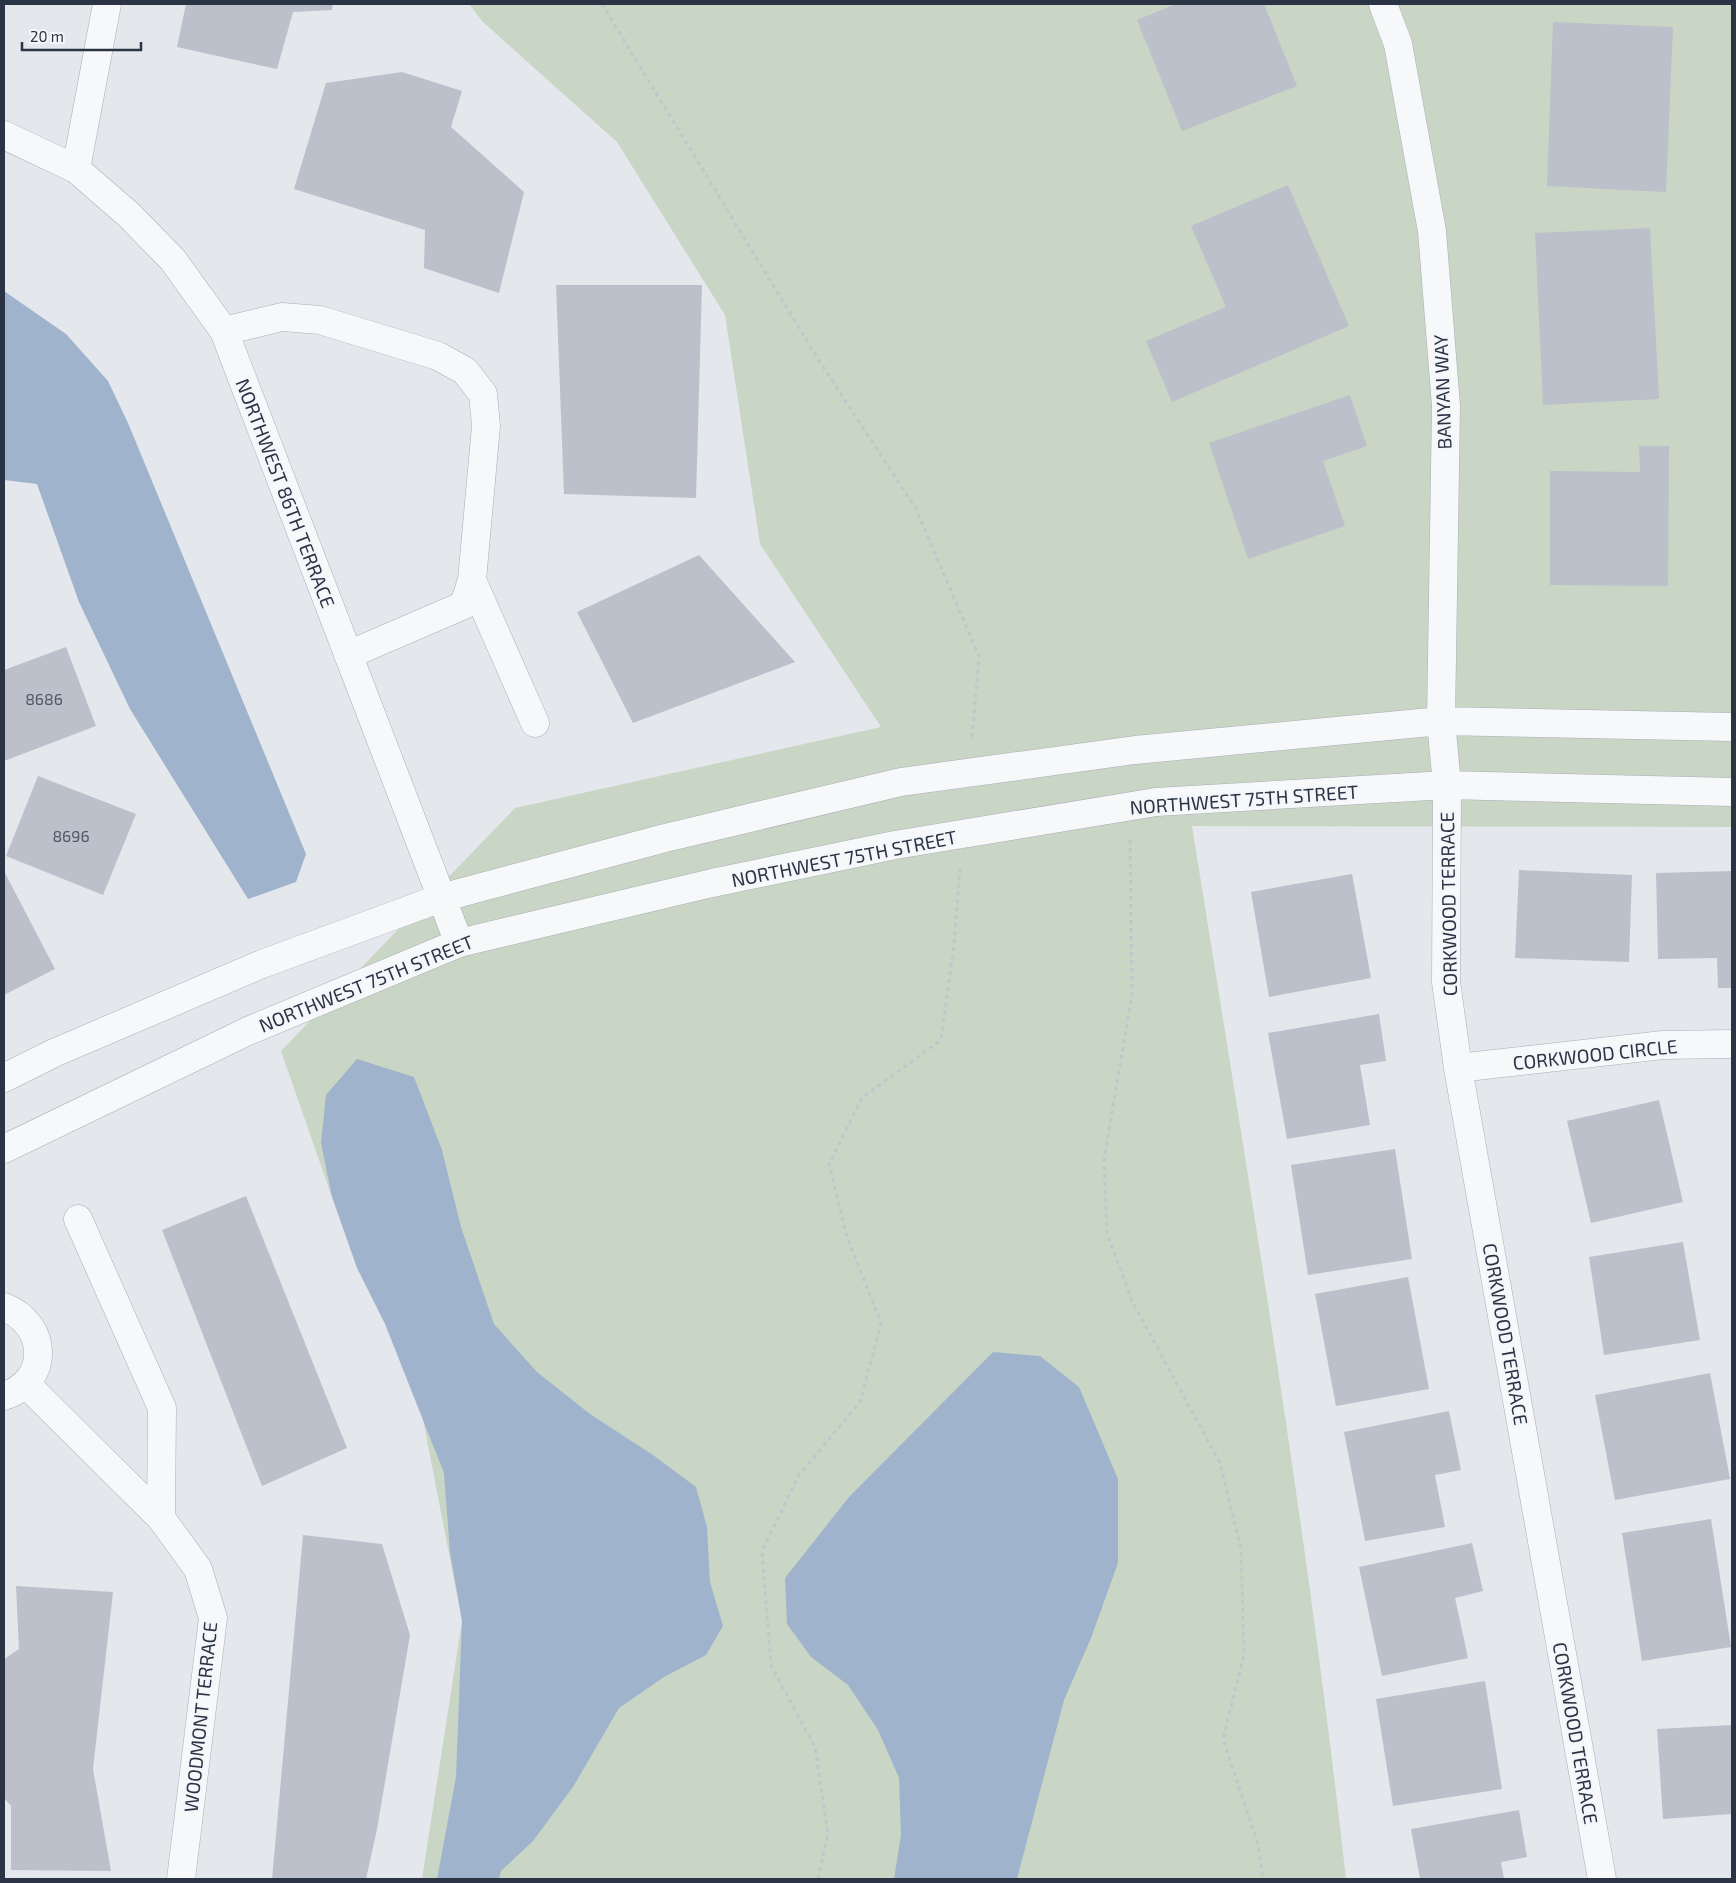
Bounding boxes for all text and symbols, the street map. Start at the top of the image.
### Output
scale bar [22,20,141,52]
text: 20 m [30,27,64,45]
street label: BANYAN WAY [1428,334,1456,450]
street label: NORTHWEST 86TH TERRACE [232,375,340,611]
house number: 8686 [25,689,63,708]
street label: NORTHWEST 75TH STREET [1129,780,1359,818]
street label: CORKWOOD TERRACE [1435,812,1461,996]
street label: NORTHWEST 75TH STREET [729,825,959,891]
house number: 8696 [52,826,90,845]
street label: NORTHWEST 75TH STREET [255,929,477,1037]
street label: CORKWOOD CIRCLE [1512,1034,1678,1074]
street label: CORKWOOD TERRACE [1479,1241,1533,1427]
street label: WOODMONT TERRACE [179,1621,221,1813]
street label: CORKWOOD TERRACE [1549,1640,1603,1826]

